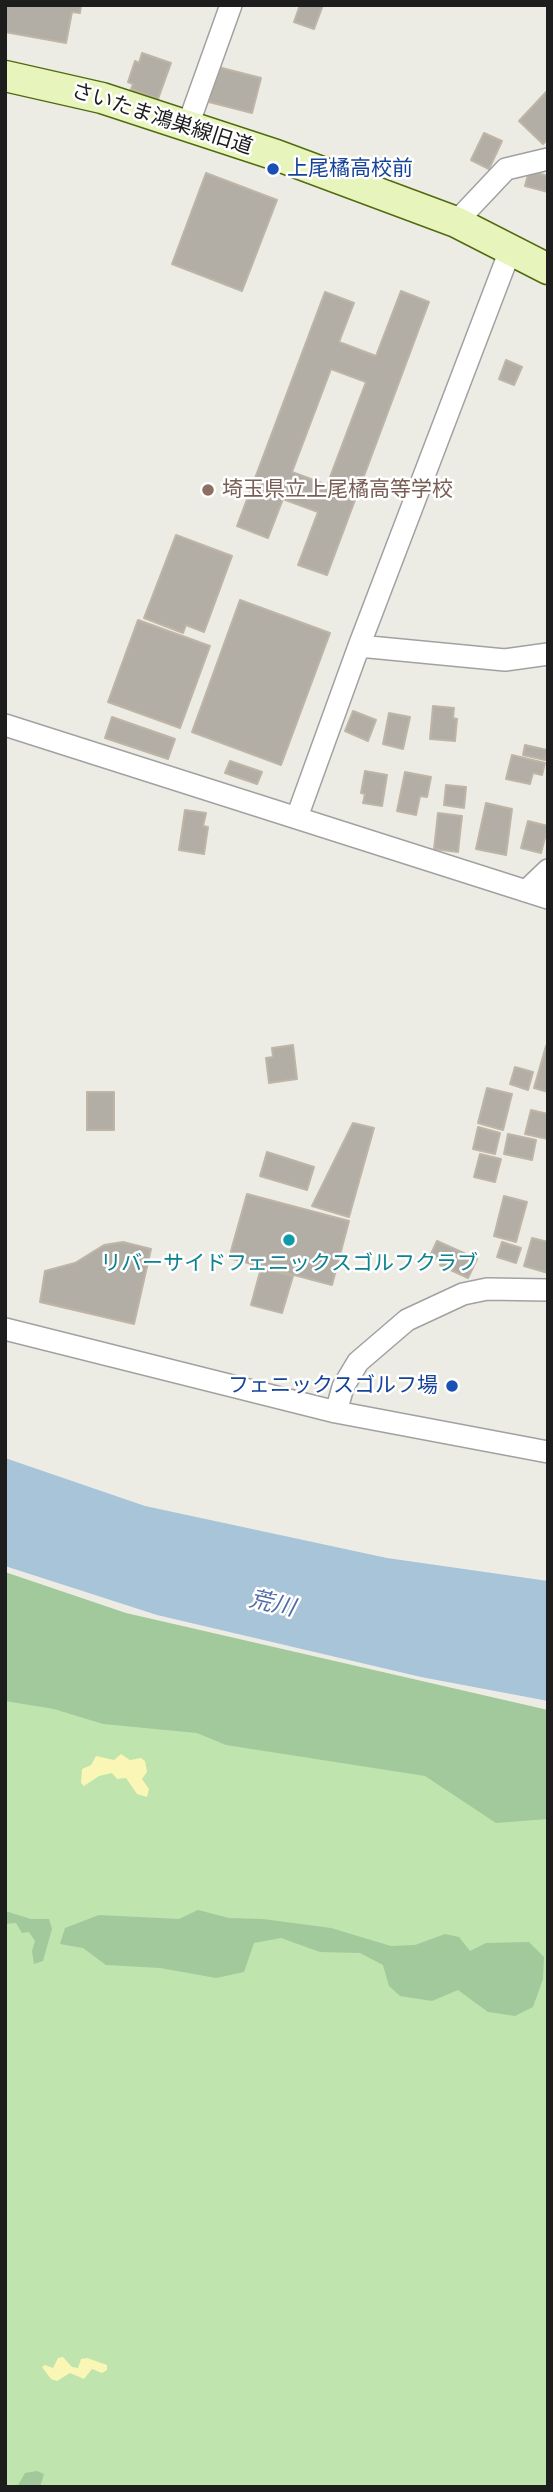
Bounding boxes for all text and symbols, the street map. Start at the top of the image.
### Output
street label: さいたま鴻巣線旧道 [68,78,256,160]
place label: 上尾橘高校前 [287,156,413,182]
marker: 上尾橘高校前 [265,161,281,177]
place label: 埼玉県立上尾橘高等学校 [222,477,453,503]
marker: 埼玉県立上尾橘高等学校 [200,482,216,498]
marker: リバーサイドフェニックスゴルフクラブ [281,1232,297,1248]
place label: リバーサイドフェニックスゴルフクラブ [100,1251,478,1277]
place label: フェニックスゴルフ場 [228,1373,438,1399]
marker: フェニックスゴルフ場 [444,1378,460,1394]
water label: 荒川 [246,1585,298,1623]

